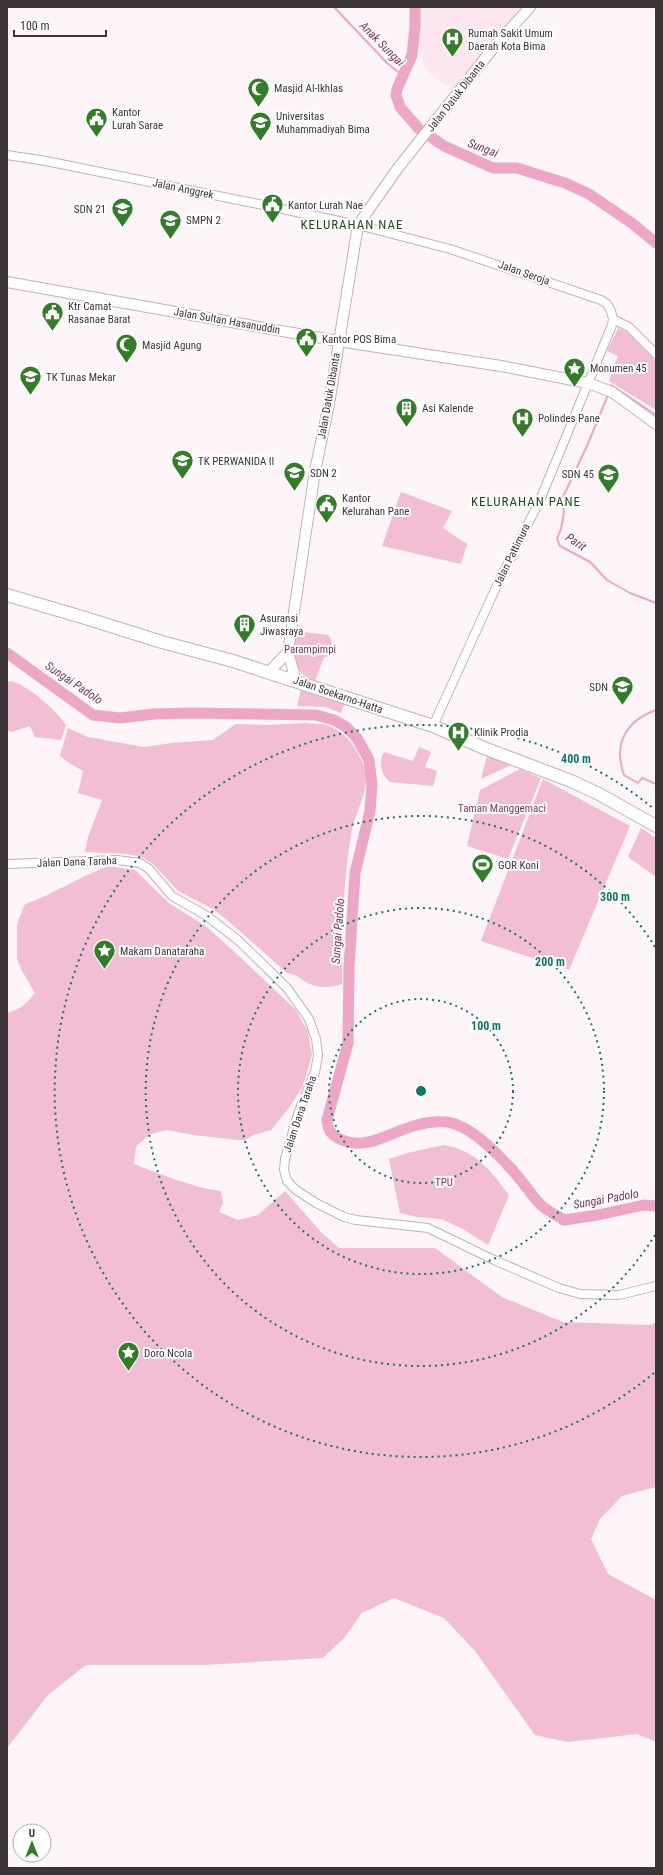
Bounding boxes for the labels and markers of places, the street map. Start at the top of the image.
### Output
hospital icon: Rumah Sakit Umum Daerah Kota Bima [440,26,466,59]
place label: Rumah Sakit Umum Daerah Kota Bima [468,27,553,53]
mosque icon: Masjid Al-Ikhlas [245,75,271,108]
place label: Masjid Al-Ikhlas [274,82,343,95]
public building icon: Kantor Lurah Sarae [83,105,109,138]
place label: Kantor Lurah Sarae [112,106,163,132]
school or university icon: Universitas Muhammadiyah Bima [247,109,273,142]
place label: Universitas Muhammadiyah Bima [276,110,370,136]
public building icon: Kantor Lurah Nae [259,192,285,225]
school or university icon: SDN 21 [109,196,135,229]
place label: Kantor Lurah Nae [288,199,363,212]
place label: SDN 21 [74,203,106,216]
school or university icon: SMPN 2 [157,207,183,240]
place label: SMPN 2 [186,214,221,227]
public building icon: Ktr Camat Rasanae Barat [39,299,65,332]
place label: Ktr Camat Rasanae Barat [68,300,131,326]
public building icon: Kantor POS Bima [294,326,320,359]
mosque icon: Masjid Agung [113,332,139,365]
place label: Kantor POS Bima [322,333,396,346]
place label: Masjid Agung [142,339,201,352]
place icon: Monumen 45 [562,355,588,388]
place label: Monumen 45 [590,362,647,375]
school or university icon: TK Tunas Mekar [17,364,43,397]
place label: TK Tunas Mekar [46,371,116,384]
building icon: Asi Kalende [393,395,419,428]
place label: Asi Kalende [422,402,473,415]
hospital icon: Polindes Pane [509,405,535,438]
place label: Polindes Pane [538,412,600,425]
school or university icon: TK PERWANIDA II [170,448,196,481]
place label: TK PERWANIDA II [198,455,274,468]
school or university icon: SDN 2 [281,460,307,493]
school or university icon: SDN 45 [596,461,622,494]
place label: SDN 2 [310,467,337,480]
place label: SDN 45 [562,468,594,481]
public building icon: Kantor Kelurahan Pane [314,491,340,524]
place label: Kantor Kelurahan Pane [342,492,410,518]
building icon: Asuransi Jiwasraya [232,611,258,644]
place label: Asuransi Jiwasraya [260,612,303,638]
school or university icon: SDN [610,674,636,707]
place label: SDN [589,681,608,694]
hospital icon: Klinik Prodia [446,719,472,752]
place label: Klinik Prodia [474,726,529,739]
sports icon: GOR Koni [469,852,495,885]
place label: GOR Koni [498,859,539,872]
place icon: Makam Danataraha [92,938,118,971]
place label: Makam Danataraha [120,945,204,958]
centre of rings [414,1084,428,1098]
place icon: Doro Ncola [116,1340,142,1373]
place label: Doro Ncola [144,1347,192,1360]

